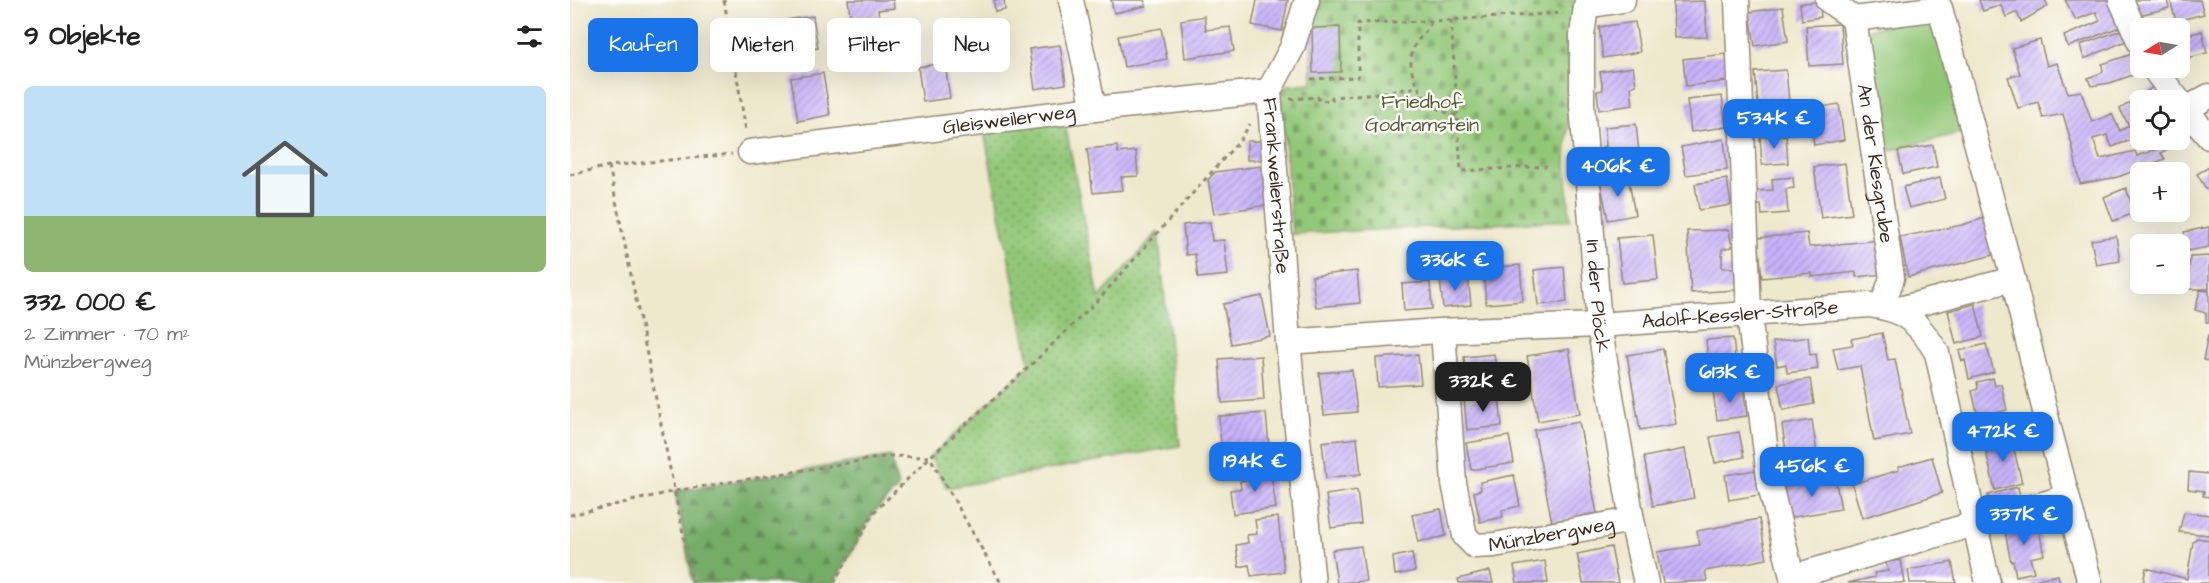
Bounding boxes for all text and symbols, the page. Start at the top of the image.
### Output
text: 9 Objekte [24,18,140,54]
chip: Kaufen [588,18,698,72]
chip: Mieten [710,18,815,72]
chip: Filter [827,18,921,72]
chip: Neu [933,18,1010,72]
north arrow [2130,18,2190,78]
map controls [2130,18,2190,294]
icon: filters [513,20,546,53]
street label: An der Kiesgrube [1850,82,1901,245]
park label: Friedhof Godramstein [1365,88,1479,139]
button: locate [2130,90,2190,150]
street label: Frankweilerstraße [1256,96,1297,275]
street label: Gleisweilerweg [941,97,1077,142]
pin: 534K € [1725,99,1823,150]
text: 534K € [1737,104,1811,132]
icon: home [231,125,339,233]
pin: 406K € [1569,147,1667,198]
text: 406K € [1581,152,1655,180]
button: + [2130,162,2190,222]
button: − [2130,234,2190,294]
street label: In der Plöck [1578,239,1617,355]
pin: 336K € [1406,241,1504,292]
text: 336K € [1421,246,1489,274]
text: 332 000 € [24,284,156,320]
street label: Adolf-Kessler-Straße [1641,293,1840,336]
text: 2 Zimmer · 70 m² [24,320,190,348]
text: Münzbergweg [24,348,151,376]
pin: 613K € [1681,353,1779,404]
text: 613K € [1699,358,1761,386]
pin: 332K € [1434,362,1532,413]
text: 332K € [1449,367,1517,395]
pin: 472K € [1954,412,2052,463]
text: 472K € [1966,417,2040,445]
pin: 194K € [1206,442,1304,493]
text: 194K € [1223,447,1287,475]
pin: 456K € [1763,447,1861,498]
text: 456K € [1774,452,1850,480]
pin: 337K € [1975,495,2073,546]
text: 337K € [1990,500,2058,528]
street label: Münzbergweg [1486,509,1617,560]

